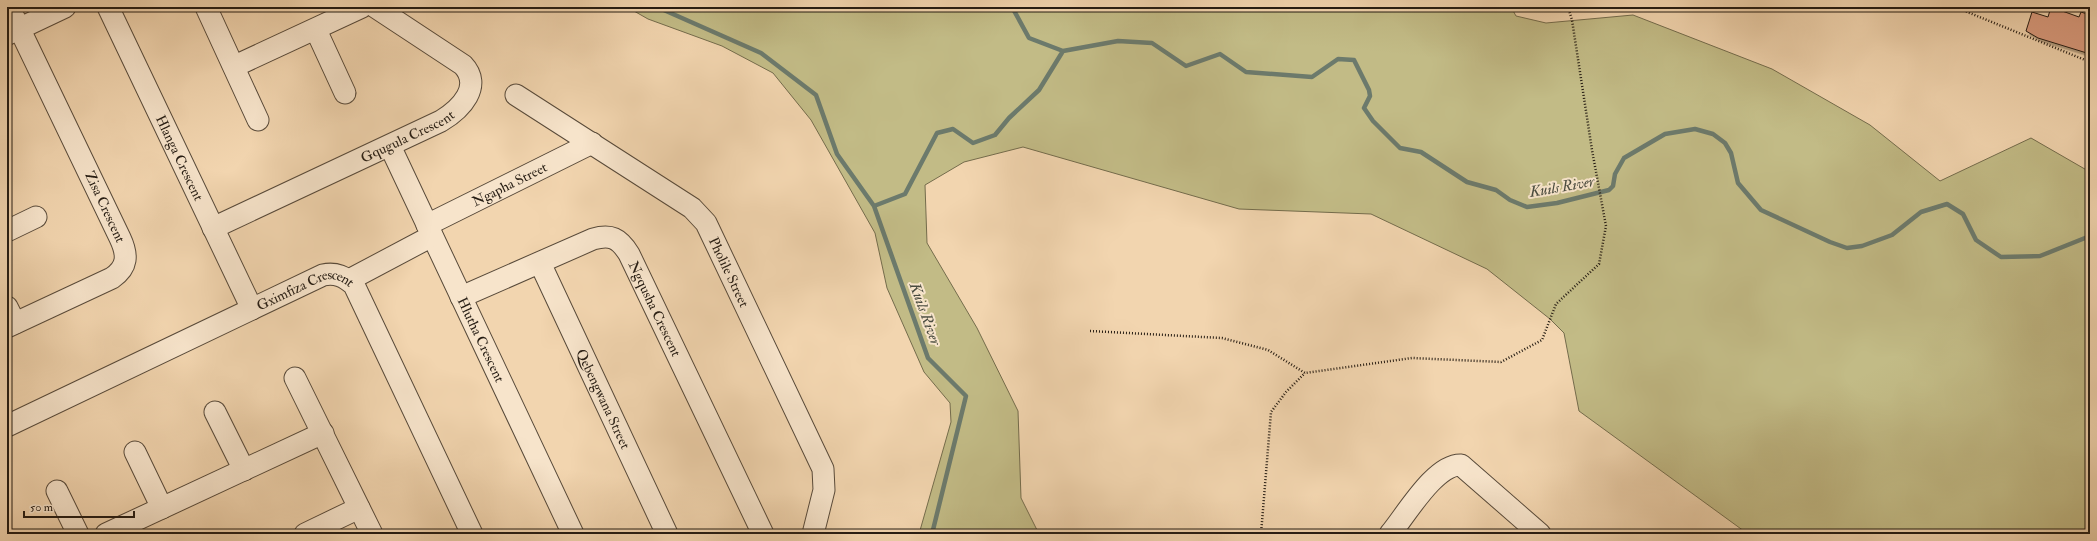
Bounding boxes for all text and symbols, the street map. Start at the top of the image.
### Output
street label: Gqugula Crescent [358,106,458,166]
street label: Hlanga Crescent [152,112,208,204]
street label: Ngapha Street [469,158,550,210]
street label: Zisa Crescent [81,169,129,246]
water label: Kuils River [1527,172,1597,202]
street label: Pholile Street [705,234,753,310]
street label: Ngqusha Crescent [625,258,685,360]
street label: Gximfiza Crescent [254,266,358,314]
water label: Kuils River [905,279,946,349]
street label: Hlutha Crescent [454,294,509,385]
street label: Qebengwana Street [573,346,635,452]
scale bar [24,493,134,519]
text: 50 m [30,500,54,515]

